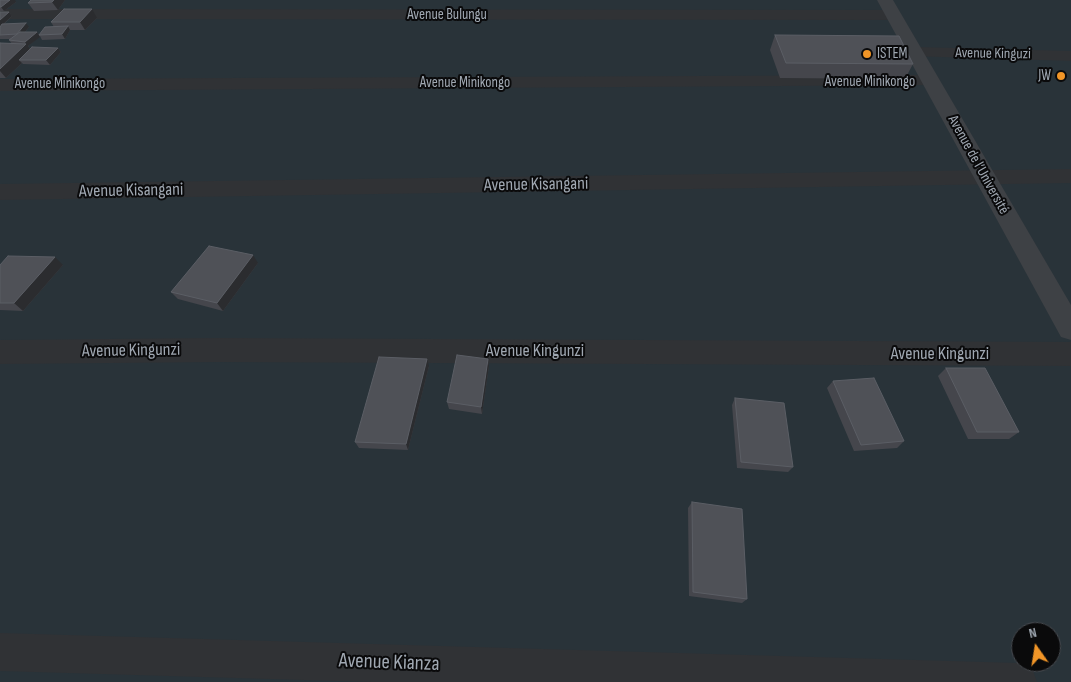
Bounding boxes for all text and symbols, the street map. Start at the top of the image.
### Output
street label: Avenue Bulungu [407,6,487,24]
street label: Avenue Kinguzi [955,44,1031,64]
place label: ISTEM [877,45,908,63]
marker: ISTEM [861,48,873,60]
place label: JW [1038,67,1051,85]
marker: JW [1055,70,1067,82]
street label: Avenue Minikongo [825,73,915,91]
street label: Avenue Minikongo [420,74,510,92]
street label: Avenue Minikongo [15,75,105,93]
street label: Avenue de l’Université [943,112,1013,218]
street label: Avenue Kisangani [484,173,588,197]
street label: Avenue Kisangani [79,179,183,203]
street label: Avenue Kingunzi [82,339,180,363]
street label: Avenue Kingunzi [486,340,584,362]
street label: Avenue Kingunzi [891,343,989,365]
north arrow [1011,622,1061,672]
text: N [1027,624,1038,642]
street label: Avenue Kianza [338,649,440,677]

